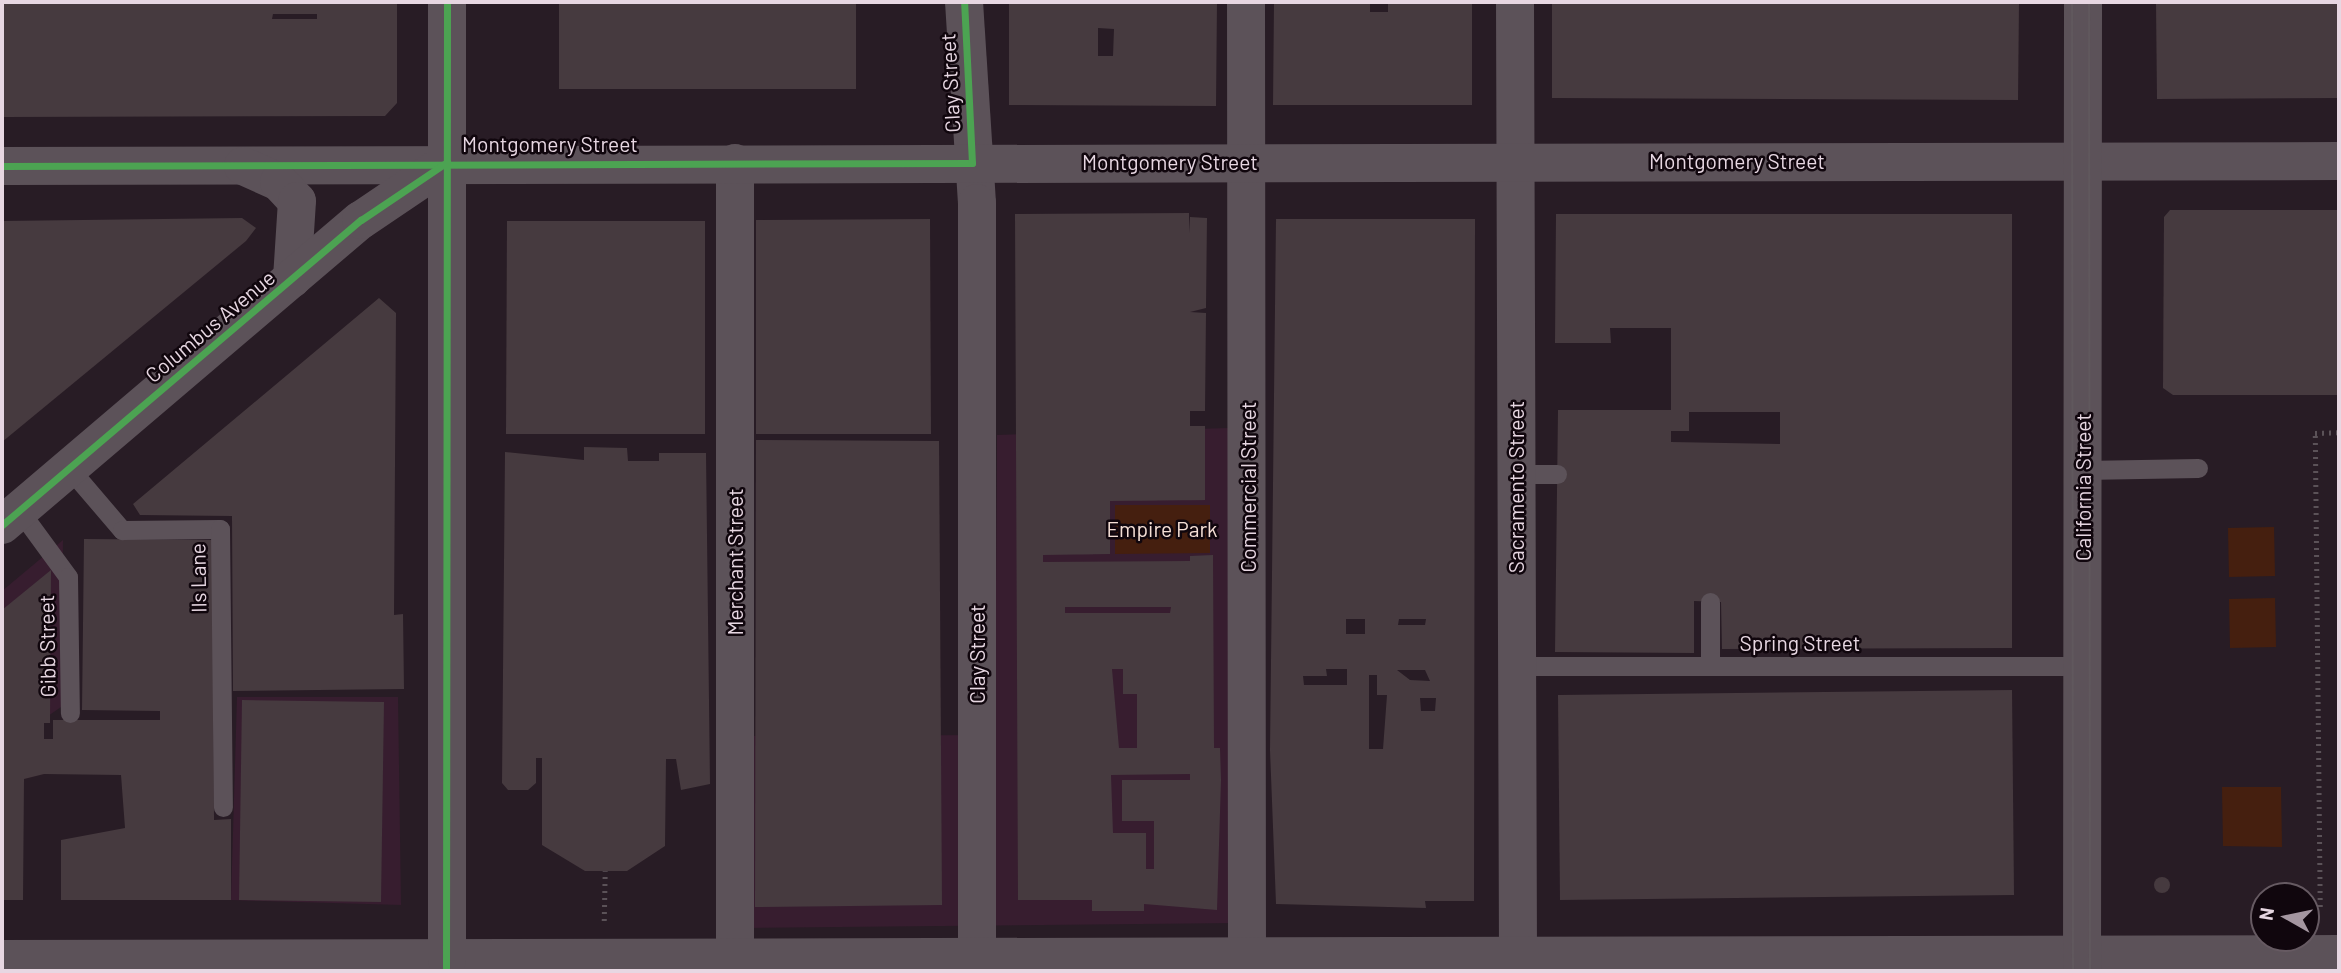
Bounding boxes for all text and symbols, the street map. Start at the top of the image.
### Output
street label: Clay Street [935,33,965,133]
street label: Montgomery Street [462,131,638,157]
street label: Montgomery Street [1649,148,1825,174]
street label: Montgomery Street [1082,149,1258,175]
street label: Columbus Avenue [140,264,280,388]
street label: Sacramento Street [1503,401,1529,573]
street label: Commercial Street [1235,402,1261,572]
street label: California Street [2070,413,2096,561]
street label: Merchant Street [722,488,748,636]
park label: Empire Park [1106,516,1218,542]
street label: Ils Lane [185,543,211,613]
street label: Gibb Street [34,594,60,698]
street label: Clay Street [964,604,990,704]
street label: Spring Street [1740,630,1860,656]
north arrow [2250,882,2320,952]
text: N [2253,906,2278,922]

